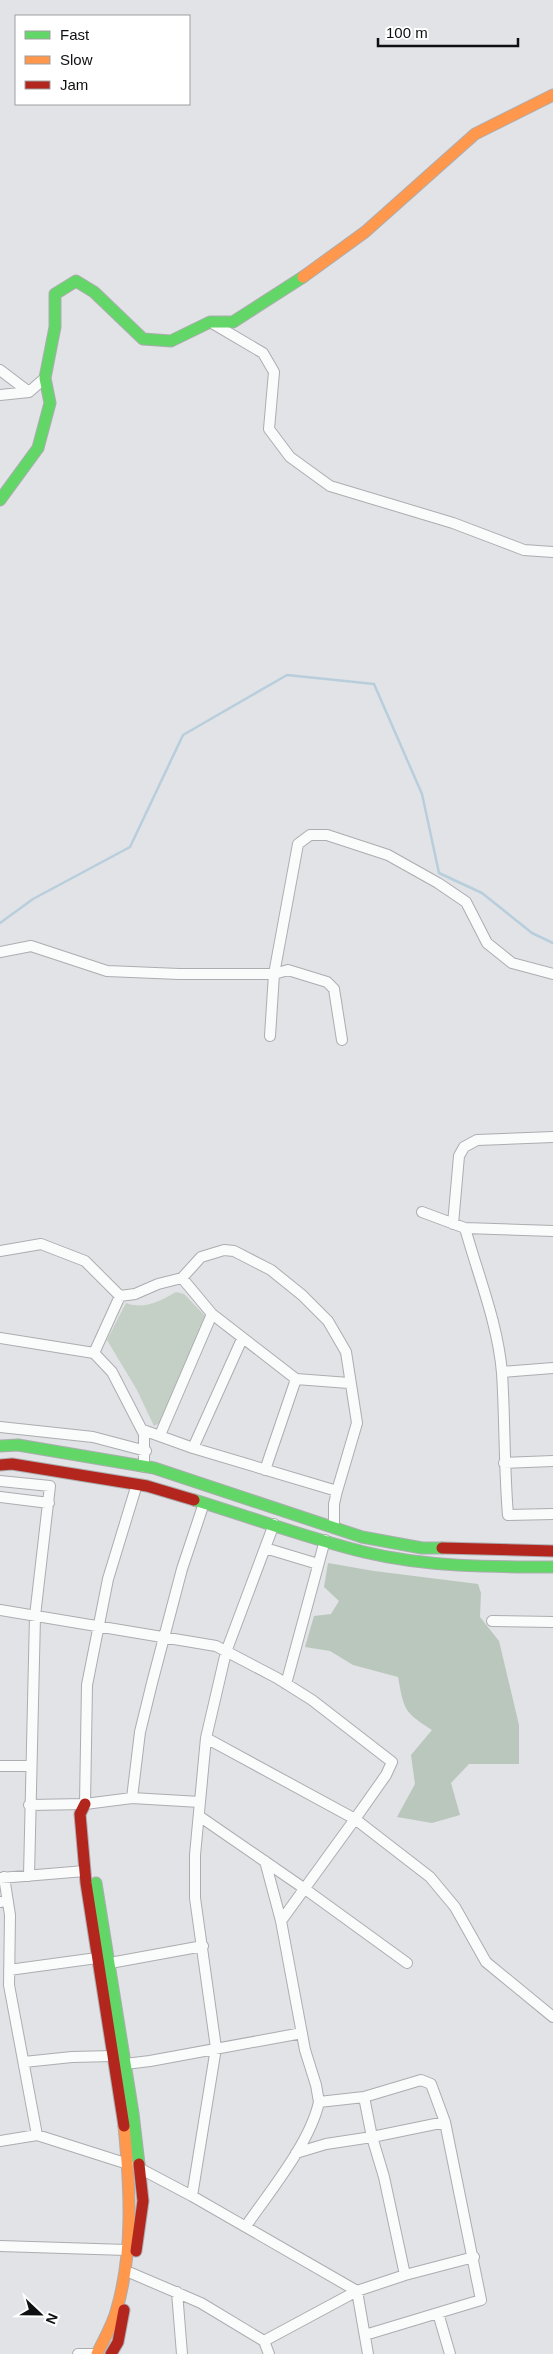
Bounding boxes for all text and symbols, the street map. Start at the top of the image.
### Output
legend [15,15,190,105]
scale bar [378,15,518,47]
text: 100 m [386,24,428,41]
text: Fast [60,26,90,43]
text: Slow [60,51,93,68]
text: Jam [60,76,88,93]
north arrow [15,2289,65,2339]
text: N [43,2311,61,2327]

